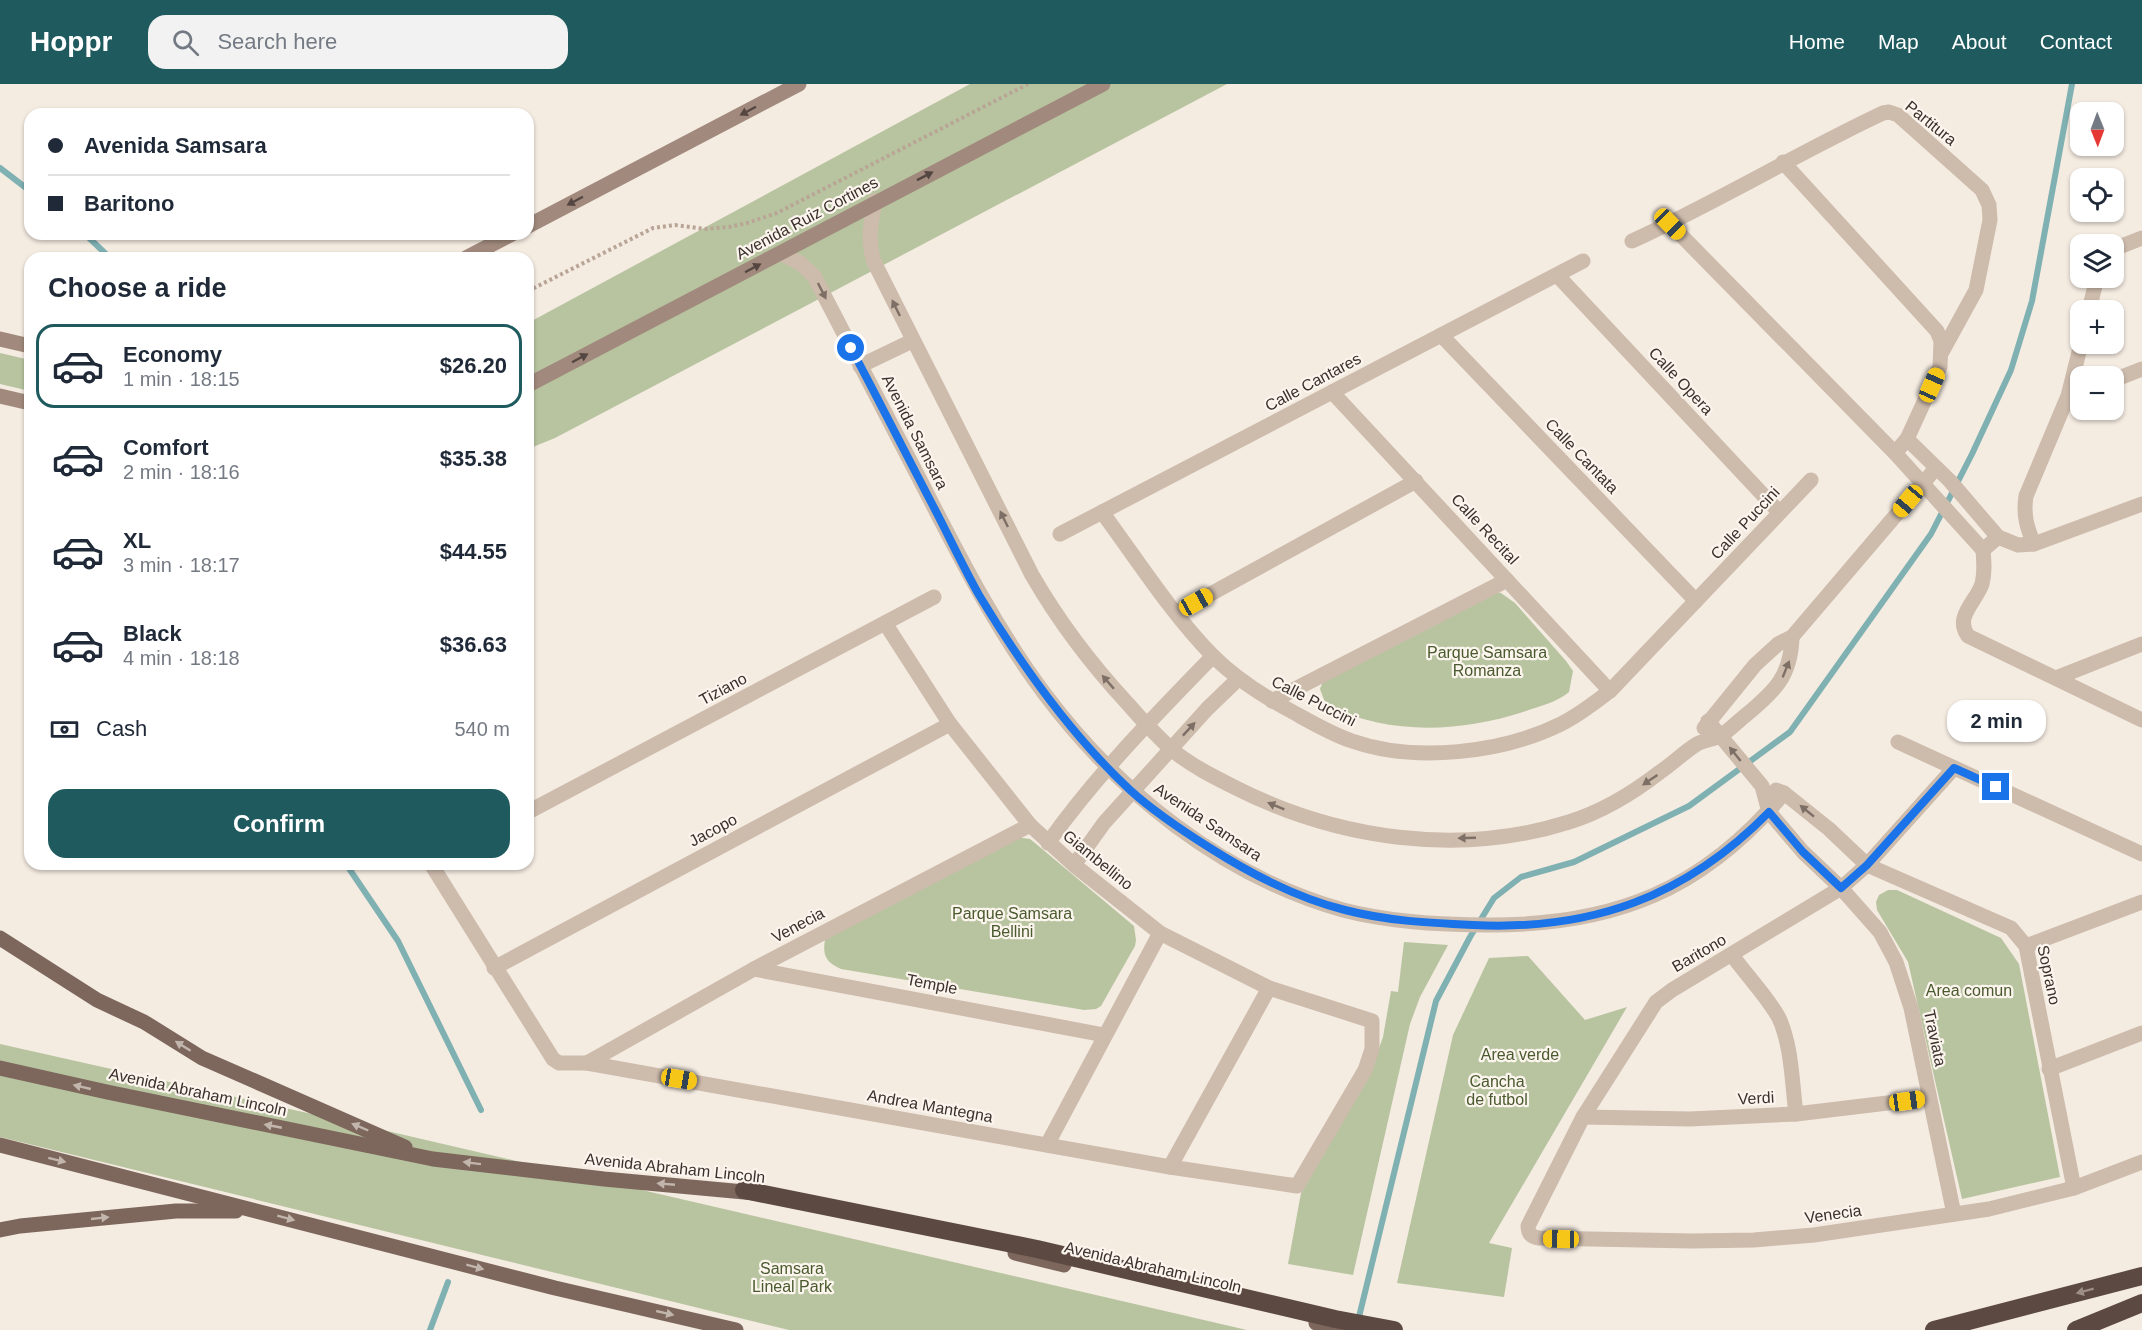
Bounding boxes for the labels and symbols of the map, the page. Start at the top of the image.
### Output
street label: Partitura [1902,97,1960,149]
north arrow [2070,102,2124,156]
one-way arrow [739,106,756,116]
one-way arrow [916,171,933,181]
street label: Avenida Ruiz Cortines [733,173,881,263]
one-way arrow [566,196,583,206]
car [1651,205,1689,243]
one-way arrow [744,263,761,272]
one-way arrow [817,283,827,300]
one-way arrow [892,299,901,316]
route start [837,334,864,361]
street label: Calle Opera [1646,344,1716,418]
street label: Calle Cantares [1262,350,1364,414]
one-way arrow [572,353,589,363]
car [1916,365,1948,405]
street label: Avenida Samsara [879,372,951,492]
street label: Calle Cantata [1542,415,1622,497]
car [1890,481,1926,521]
street label: Calle Puccini [1707,483,1783,563]
street label: Calle Recital [1448,490,1522,568]
one-way arrow [1000,510,1009,527]
car [1176,585,1216,619]
park label: Parque Samsara Romanza [1427,644,1547,679]
one-way arrow [1781,659,1791,677]
street label: Tiziano [697,669,750,708]
street label: Calle Puccini [1269,672,1359,730]
one-way arrow [1101,675,1115,690]
callout: 2 min [1946,700,2046,742]
one-way arrow [1182,721,1196,736]
one-way arrow [1729,746,1742,762]
route end [1982,773,2009,800]
one-way arrow [1642,774,1658,786]
street label: Avenida Samsara [1151,780,1265,864]
one-way arrow [1267,801,1285,811]
one-way arrow [1799,806,1814,818]
street label: Jacopo [686,810,740,850]
street label: Giambellino [1060,827,1136,893]
one-way arrow [1457,834,1476,843]
street label: Venecia [769,904,827,946]
park label: Parque Samsara Bellini [952,905,1072,940]
street label: Baritono [1669,931,1729,975]
street label: Soprano [2034,944,2064,1006]
street label: Temple [905,971,959,997]
park label: Area comun [1926,982,2012,999]
street label: Traviata [1921,1008,1949,1068]
one-way arrow [175,1041,191,1052]
park label: Area verde [1481,1046,1559,1063]
street label: Avenida Abraham Lincoln [108,1065,288,1119]
car [660,1067,698,1091]
park label: Cancha de futbol [1466,1073,1528,1108]
one-way arrow [72,1081,91,1091]
street label: Andrea Mantegna [866,1087,994,1125]
street label: Verdi [1737,1089,1775,1107]
car [1888,1090,1926,1112]
one-way arrow [263,1121,282,1130]
one-way arrow [351,1122,369,1131]
street label: Avenida Abraham Lincoln [584,1150,766,1186]
one-way arrow [48,1155,66,1165]
one-way arrow [462,1159,481,1168]
one-way arrow [656,1179,675,1189]
street label: Venecia [1804,1202,1862,1226]
one-way arrow [90,1213,109,1223]
one-way arrow [277,1214,296,1224]
car [1543,1230,1579,1248]
street label: Avenida Abraham Lincoln [1063,1238,1243,1296]
park label: Samsara Lineal Park [752,1260,833,1295]
one-way arrow [466,1263,484,1273]
one-way arrow [2076,1286,2095,1296]
one-way arrow [655,1309,674,1319]

